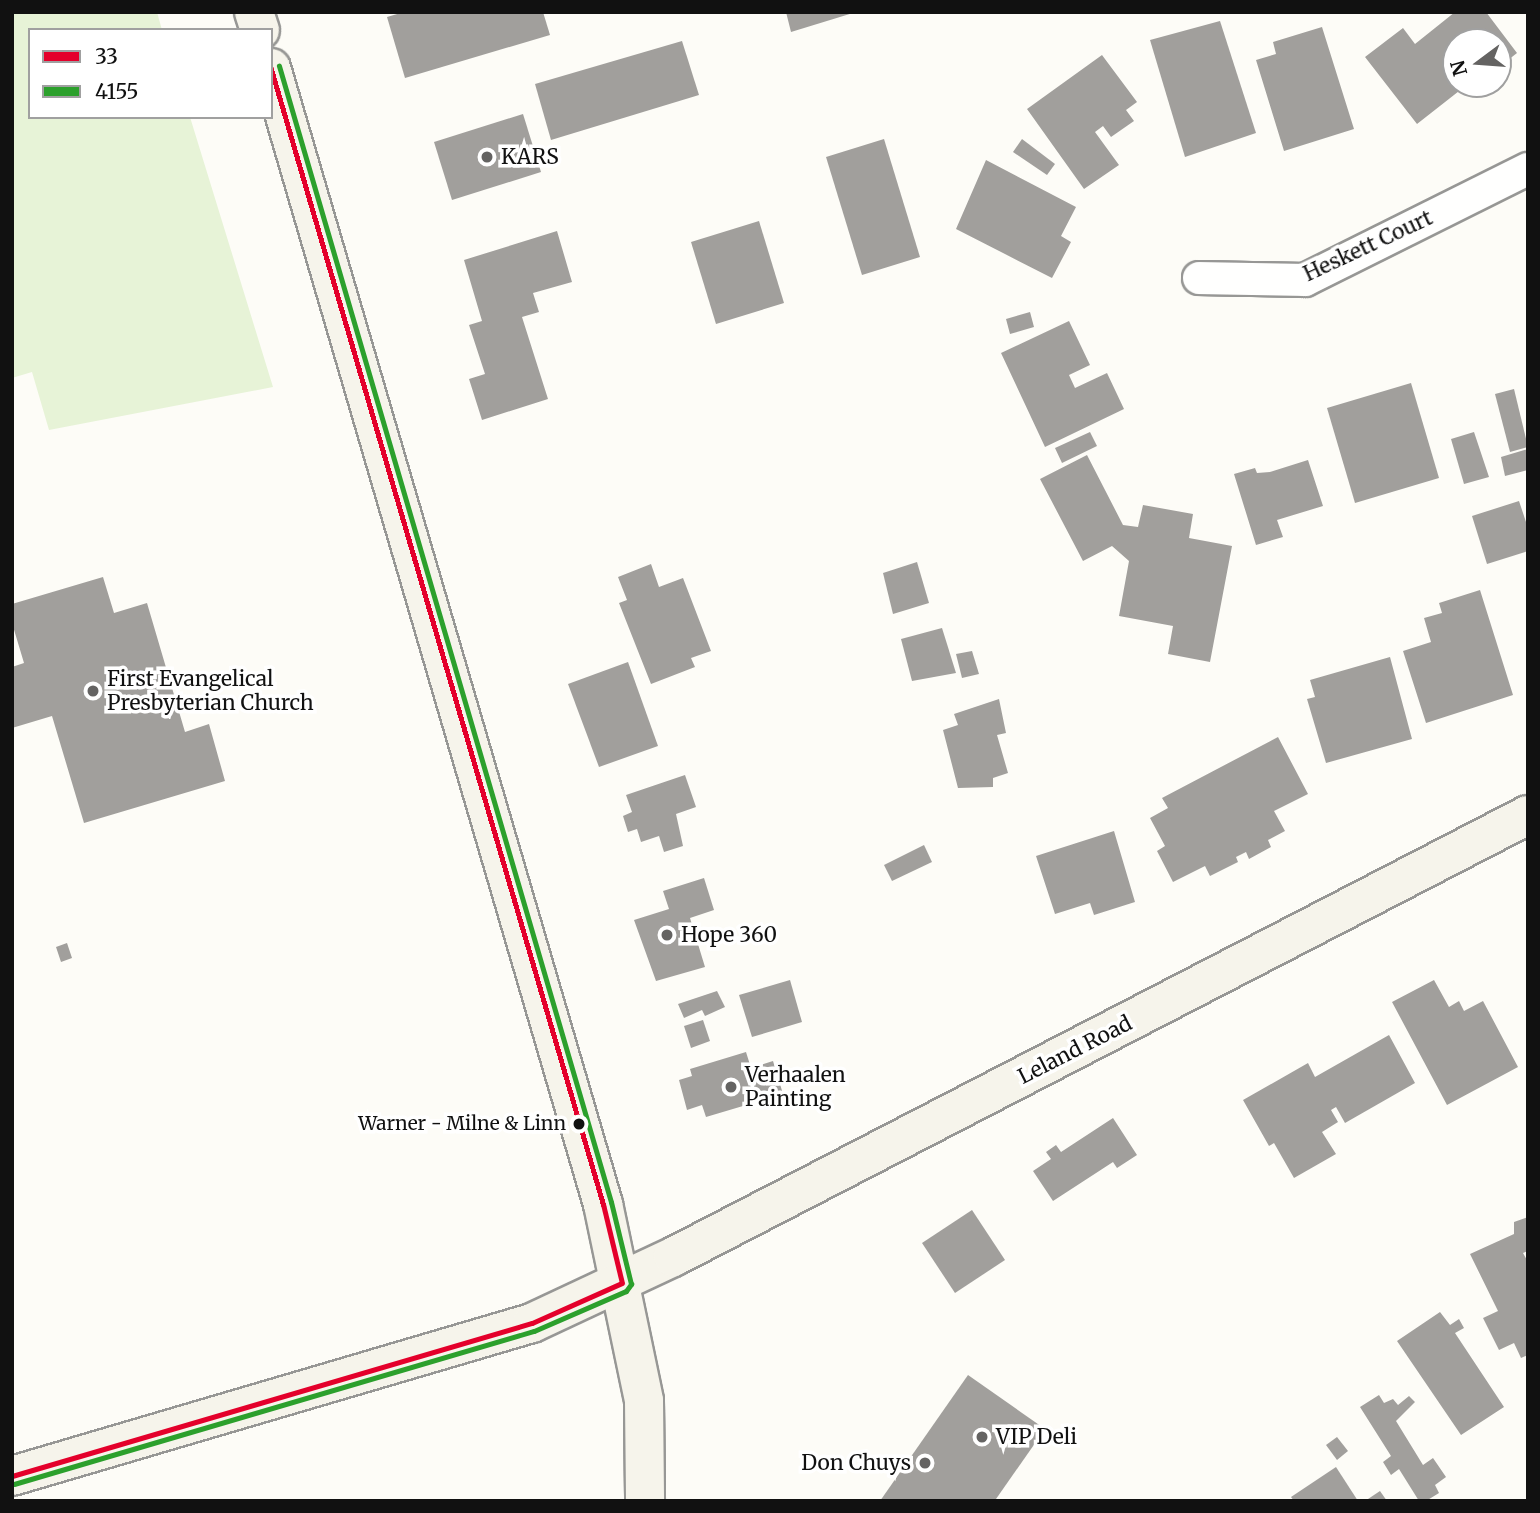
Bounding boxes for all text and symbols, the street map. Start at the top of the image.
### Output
legend [28,28,273,119]
north arrow [1442,28,1512,98]
text: 33 [95,43,118,70]
text: N [1445,58,1472,79]
text: 4155 [95,78,139,105]
place label: KARS [501,144,559,170]
marker: KARS [479,149,495,165]
street label: Heskett Court [1300,205,1436,287]
place label: First Evangelical Presbyterian Church [107,666,314,716]
marker: First Evangelical Presbyterian Church [85,683,101,699]
place label: Hope 360 [681,922,777,948]
marker: Hope 360 [659,927,675,943]
street label: Leland Road [1014,1011,1136,1089]
place label: Verhaalen Painting [745,1062,846,1112]
marker: Verhaalen Painting [723,1079,739,1095]
place label: Warner - Milne & Linn [358,1113,566,1135]
marker: Warner - Milne & Linn [572,1117,586,1131]
place label: VIP Deli [996,1424,1077,1450]
marker: VIP Deli [974,1429,990,1445]
place label: Don Chuys [801,1450,911,1476]
marker: Don Chuys [917,1455,933,1471]

